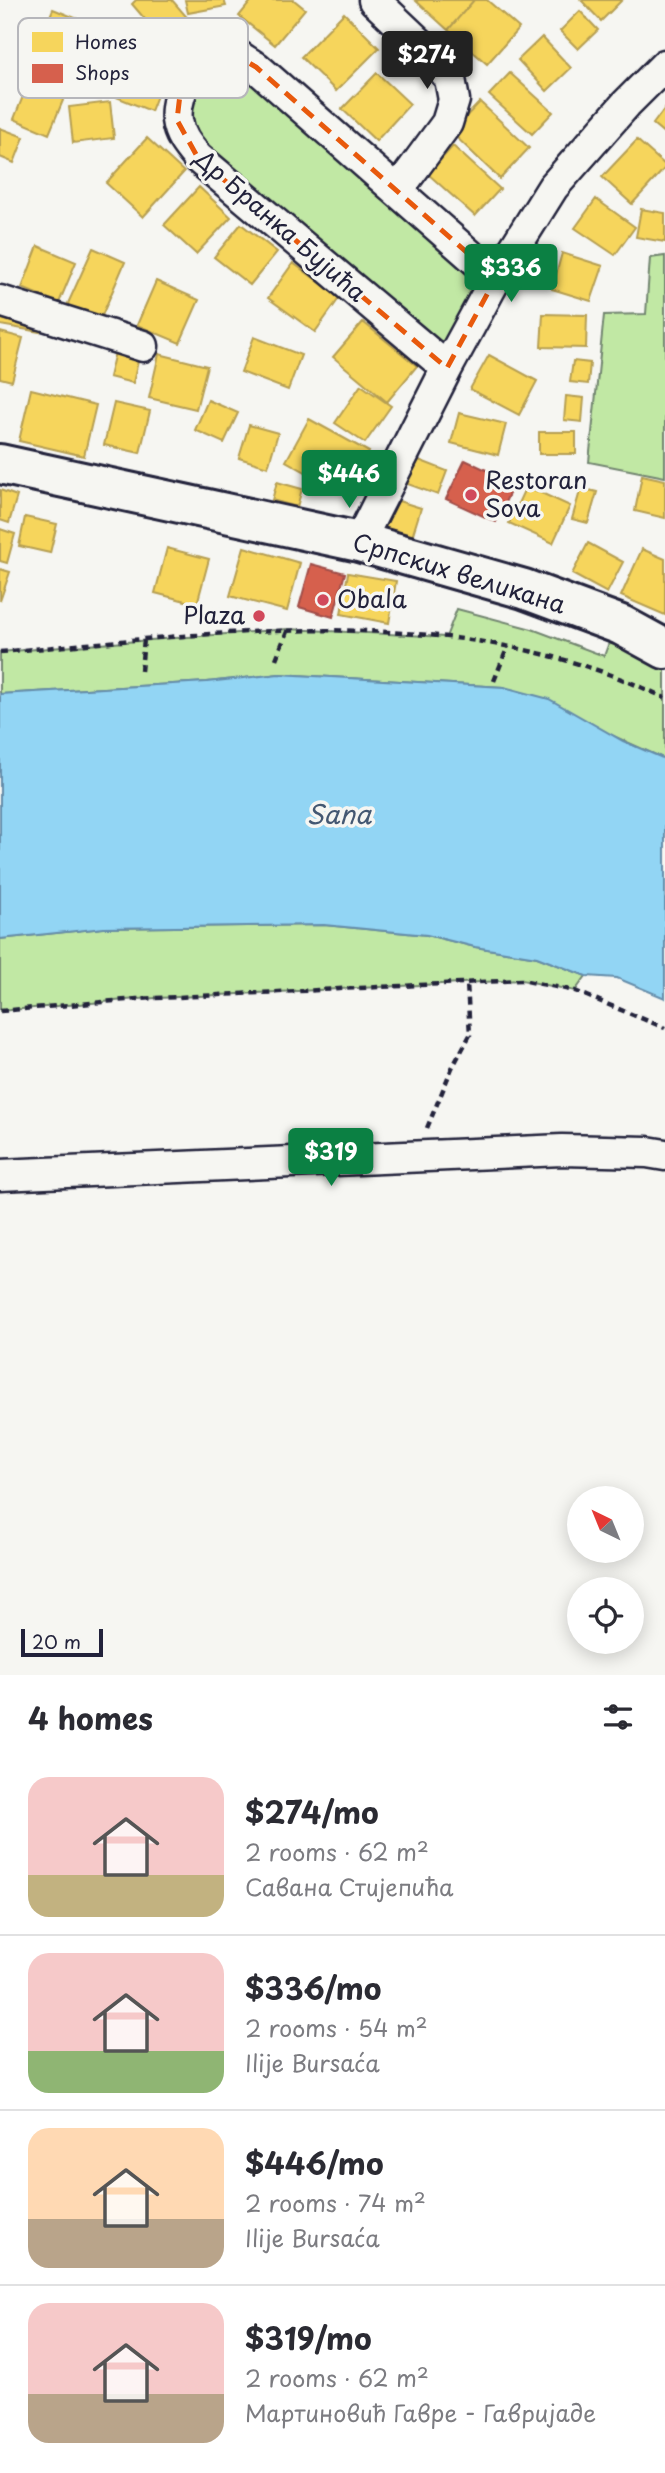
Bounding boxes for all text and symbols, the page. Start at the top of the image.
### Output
legend [18,18,248,98]
text: Homes [75,27,137,55]
pin: $274 [386,32,468,91]
text: $274 [398,36,456,71]
text: Shops [75,58,129,86]
street label: Др Бранка Бујића [187,139,375,309]
pin: $336 [470,244,552,304]
text: $336 [480,249,542,284]
pin: $446 [308,450,390,510]
text: $446 [318,455,380,490]
place label: Restoran Sova [485,461,587,525]
marker: Restoran Sova [463,487,479,503]
street label: Српских великана [349,523,570,622]
place label: Obala [337,580,407,616]
marker: Obala [315,592,331,608]
place label: Plaza [183,596,245,632]
marker: Plaza [251,608,267,624]
water label: Sana [307,794,372,833]
pin: $319 [290,1128,372,1188]
text: $319 [304,1133,358,1168]
north arrow [567,1486,644,1563]
map controls [567,1486,644,1654]
button: locate [567,1577,644,1654]
scale bar [21,1626,103,1658]
text: 20 m [32,1627,81,1655]
text: 4 homes [28,1695,153,1740]
icon: filters [599,1698,637,1736]
text: $274/mo [245,1789,379,1834]
icon: home [84,1805,168,1889]
text: 2 rooms · 62 m² [245,1834,429,1869]
text: Савана Стијепића [245,1869,454,1904]
text: $336/mo [245,1965,381,2010]
icon: home [84,1981,168,2065]
text: 2 rooms · 54 m² [245,2010,428,2045]
text: Ilije Bursaća [245,2045,380,2080]
text: $446/mo [245,2140,384,2185]
icon: home [84,2156,168,2240]
text: 2 rooms · 74 m² [245,2185,426,2220]
text: Ilije Bursaća [245,2220,380,2255]
text: $319/mo [245,2315,372,2360]
icon: home [84,2331,168,2415]
text: 2 rooms · 62 m² [245,2360,429,2395]
text: Мартиновић Гавре - Гавријаде [245,2395,596,2430]

